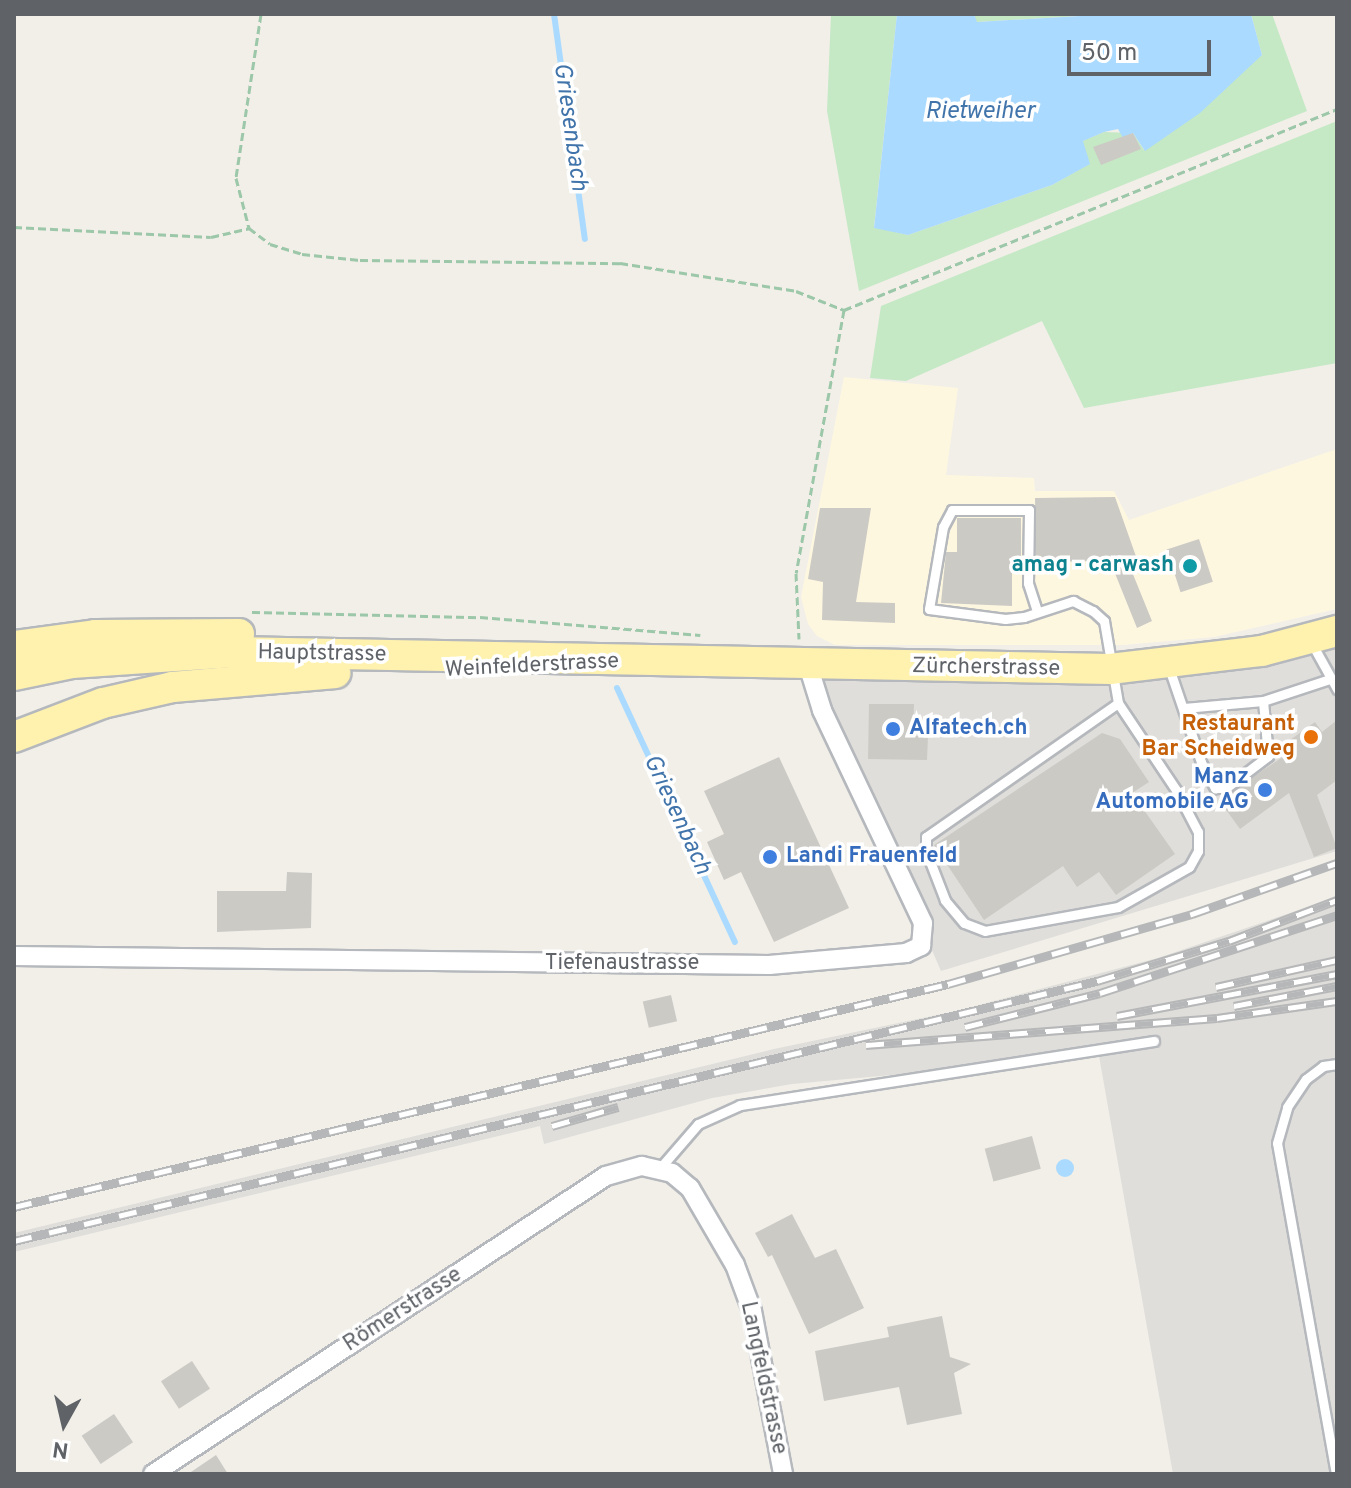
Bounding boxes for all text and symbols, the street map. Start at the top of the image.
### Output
scale bar [1071,24,1215,74]
text: 50 m [1081,39,1137,69]
water label: Griesenbach [546,61,592,193]
water label: Rietweiher [925,99,1035,127]
place label: amag - carwash [1011,553,1174,579]
marker: amag - carwash [1181,557,1199,575]
street label: Hauptstrasse [257,640,387,668]
street label: Weinfelderstrasse [444,648,620,684]
street label: Zürcherstrasse [912,654,1060,682]
place label: Restaurant Bar Scheidweg [1142,711,1295,762]
place label: Alfatech.ch [909,716,1028,742]
marker: Alfatech.ch [884,720,902,738]
marker: Restaurant Bar Scheidweg [1302,728,1320,746]
water label: Griesenbach [636,750,716,880]
place label: Manz Automobile AG [1095,764,1249,816]
marker: Manz Automobile AG [1256,781,1274,799]
place label: Landi Frauenfeld [786,844,958,870]
marker: Landi Frauenfeld [761,848,779,866]
street label: Tiefenaustrasse [545,951,699,977]
street label: Römerstrasse [339,1262,467,1358]
street label: Langfeldstrasse [734,1299,792,1457]
north arrow [24,1384,104,1464]
text: N [51,1434,70,1463]

